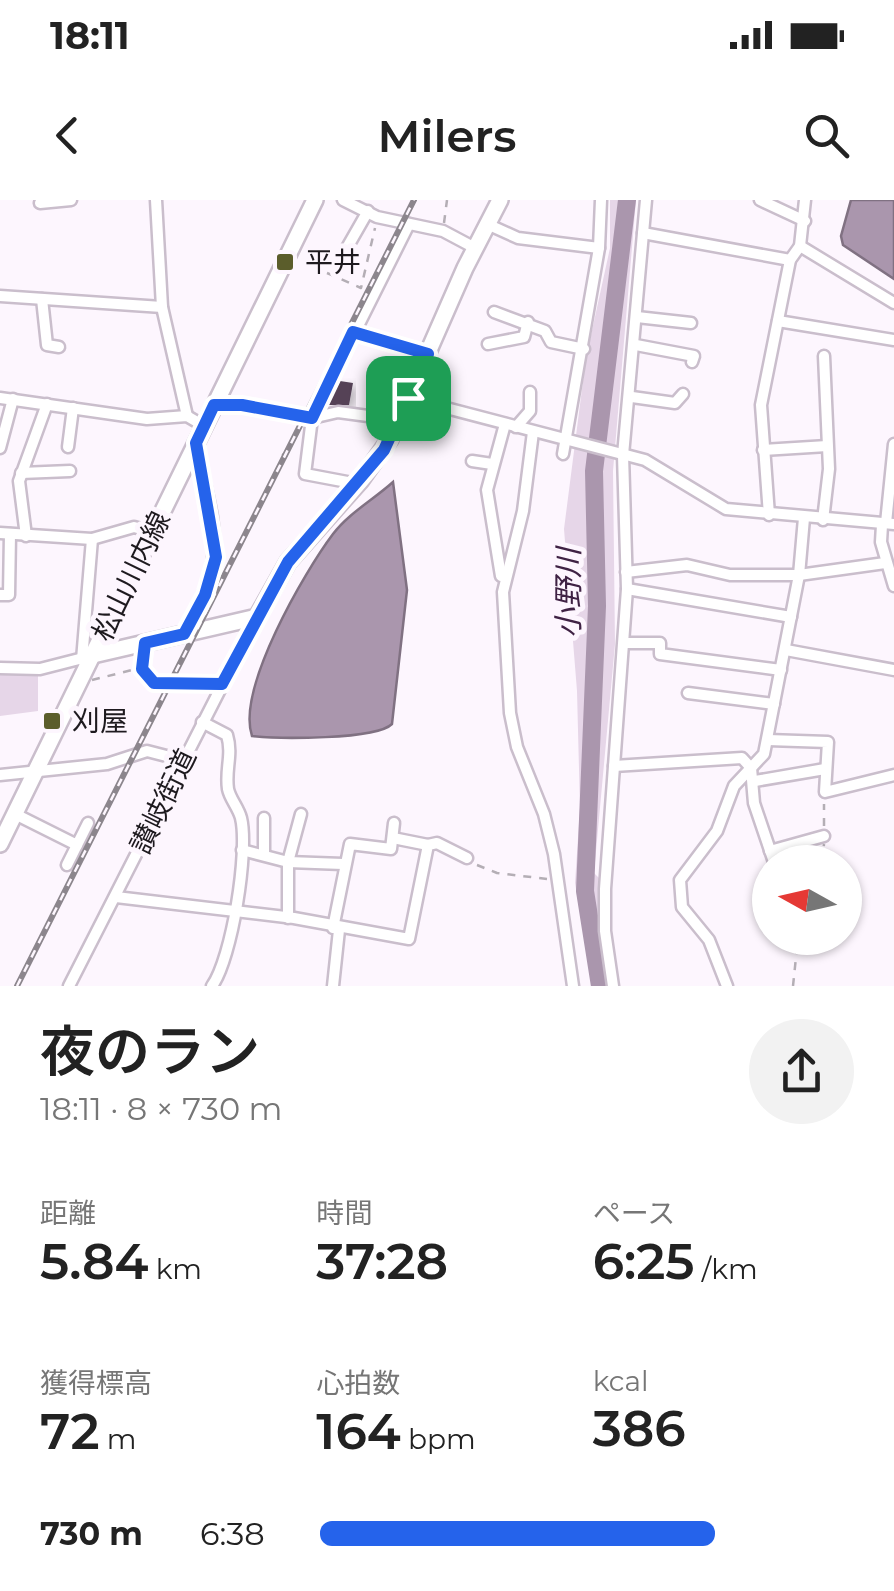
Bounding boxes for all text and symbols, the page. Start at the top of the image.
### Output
text: 18:11 [50,12,130,59]
icon: back [40,108,95,163]
text: Milers [377,108,517,163]
icon: search [799,108,854,163]
place label: 平井 [305,245,361,279]
marker: 平井 [274,251,296,273]
pin [366,356,451,441]
icon: arrive [381,371,436,426]
street label: 松山川内線 [85,506,177,646]
water label: 小野川 [550,545,587,638]
place label: 刈屋 [72,704,128,738]
marker: 刈屋 [41,710,63,732]
street label: 讃岐街道 [123,743,203,859]
north arrow [752,845,862,955]
map controls [752,845,862,955]
text: 夜のラン [40,1018,260,1085]
button: share [749,1019,854,1124]
text: 18:11 · 8 × 730 m [40,1089,282,1128]
text: 距離 [40,1196,96,1230]
text: 時間 [316,1196,372,1230]
text: ペース [593,1196,675,1230]
text: 5.84 [40,1231,148,1292]
text: 37:28 [316,1231,448,1292]
text: 6:25 [593,1231,695,1292]
text: km [148,1252,202,1286]
text: /km [695,1252,758,1286]
text: kcal [593,1364,649,1398]
text: 獲得標高 [40,1366,152,1400]
text: 心拍数 [316,1366,400,1400]
text: 386 [593,1398,686,1459]
text: 72 [40,1401,100,1462]
text: 164 [316,1401,401,1462]
text: m [100,1422,137,1456]
text: bpm [401,1422,476,1456]
text: 730 m [40,1514,143,1553]
text: 6:38 [200,1514,265,1553]

